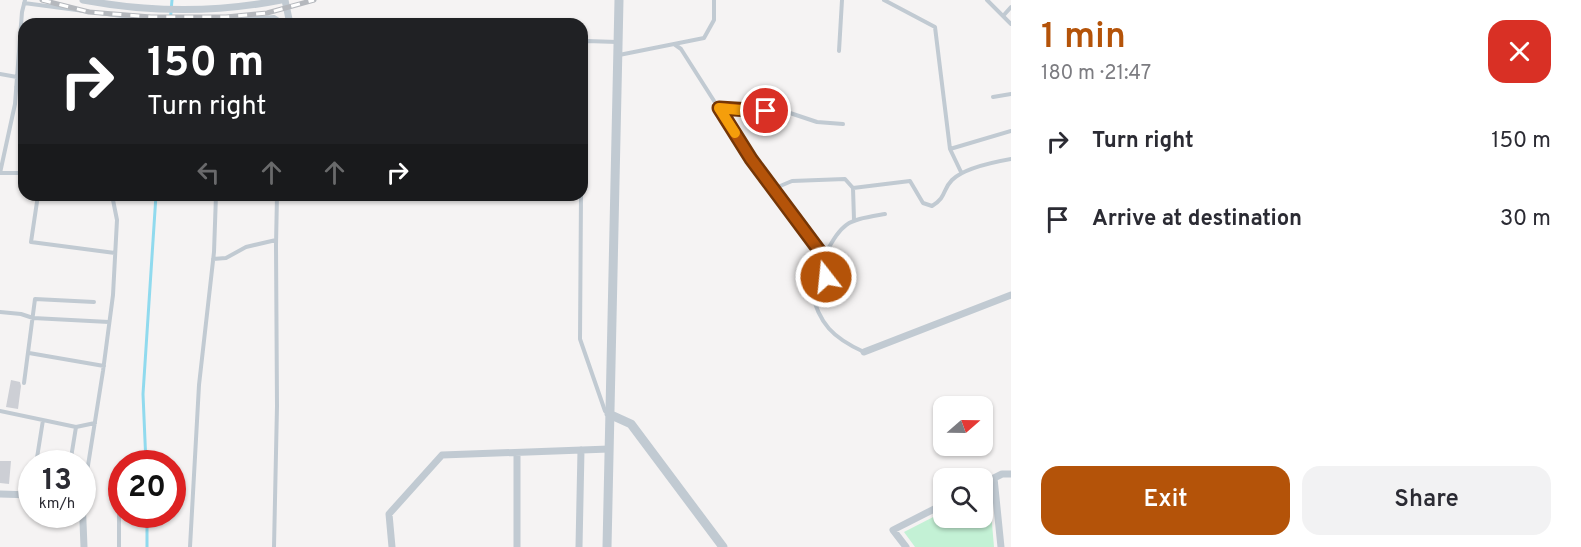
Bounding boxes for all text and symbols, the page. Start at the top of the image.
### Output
text: 1 min [1041,15,1126,61]
button: close [1488,20,1551,83]
text: 150 m [147,38,264,91]
icon: right [48,42,126,120]
text: 180 m · 21:47 [1041,61,1151,87]
pin [740,85,791,136]
text: Turn right [147,90,266,124]
icon: arrive [749,94,782,127]
icon: right [1041,125,1074,158]
text: Turn right [1092,128,1194,155]
text: 150 m [1491,128,1551,155]
icon: left [192,156,225,189]
icon: ahead [255,156,288,189]
icon: ahead [318,156,351,189]
icon: right [381,156,414,189]
icon: arrive [1041,203,1074,236]
text: Arrive at destination [1092,206,1302,233]
text: 30 m [1500,206,1551,233]
position arrow [794,245,858,309]
north arrow [933,396,993,456]
map controls [933,396,993,528]
speed limit sign: 20 [108,450,186,528]
text: 13 [42,463,72,500]
button: Exit [1041,466,1290,535]
button: Share [1302,466,1551,535]
button: search [933,468,993,528]
text: km/h [39,495,75,514]

